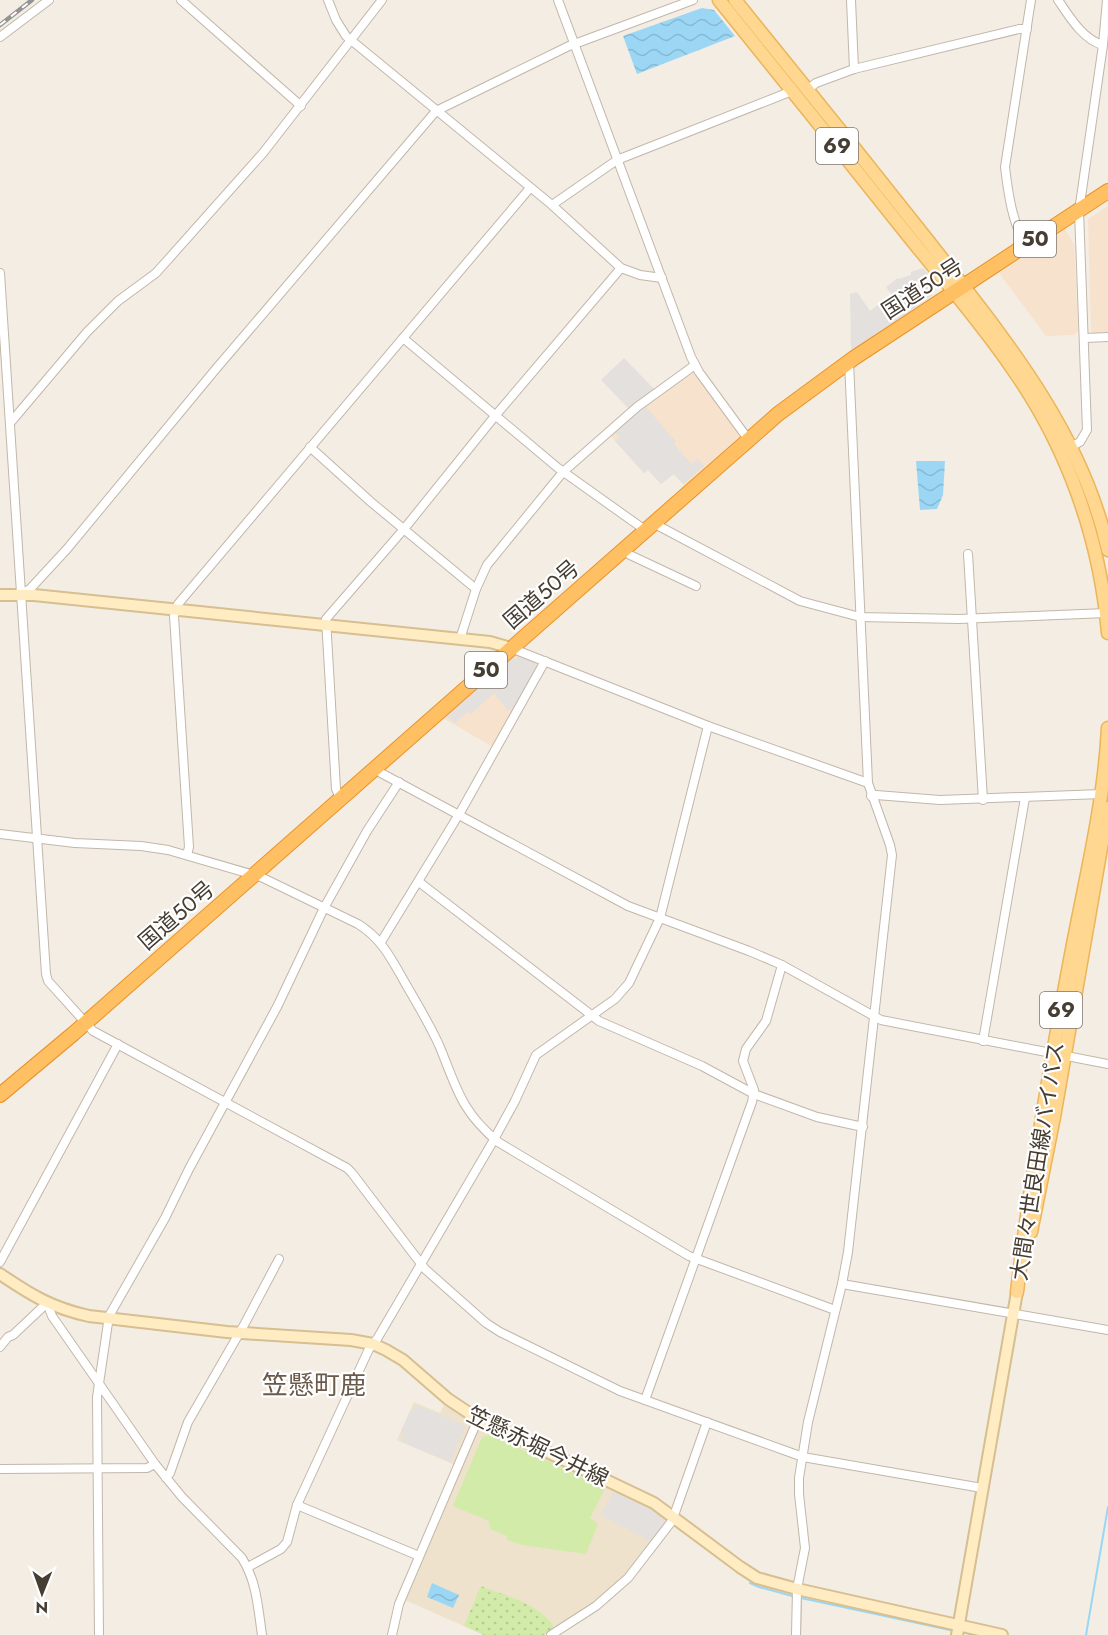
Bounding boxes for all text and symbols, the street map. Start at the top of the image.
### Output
road number: 69 [816,128,858,164]
road number: 50 [1014,221,1056,257]
street label: 国道50号 [875,250,969,326]
street label: 国道50号 [496,552,586,636]
road number: 50 [465,652,507,688]
street label: 国道50号 [131,873,221,957]
road number: 69 [1040,992,1082,1028]
street label: 大間々世良田線バイパス [1002,1039,1072,1283]
district label: 笠懸町鹿 [262,1366,366,1404]
street label: 笠懸赤堀今井線 [462,1398,614,1494]
north arrow [12,1563,72,1623]
text: N [35,1596,48,1619]

